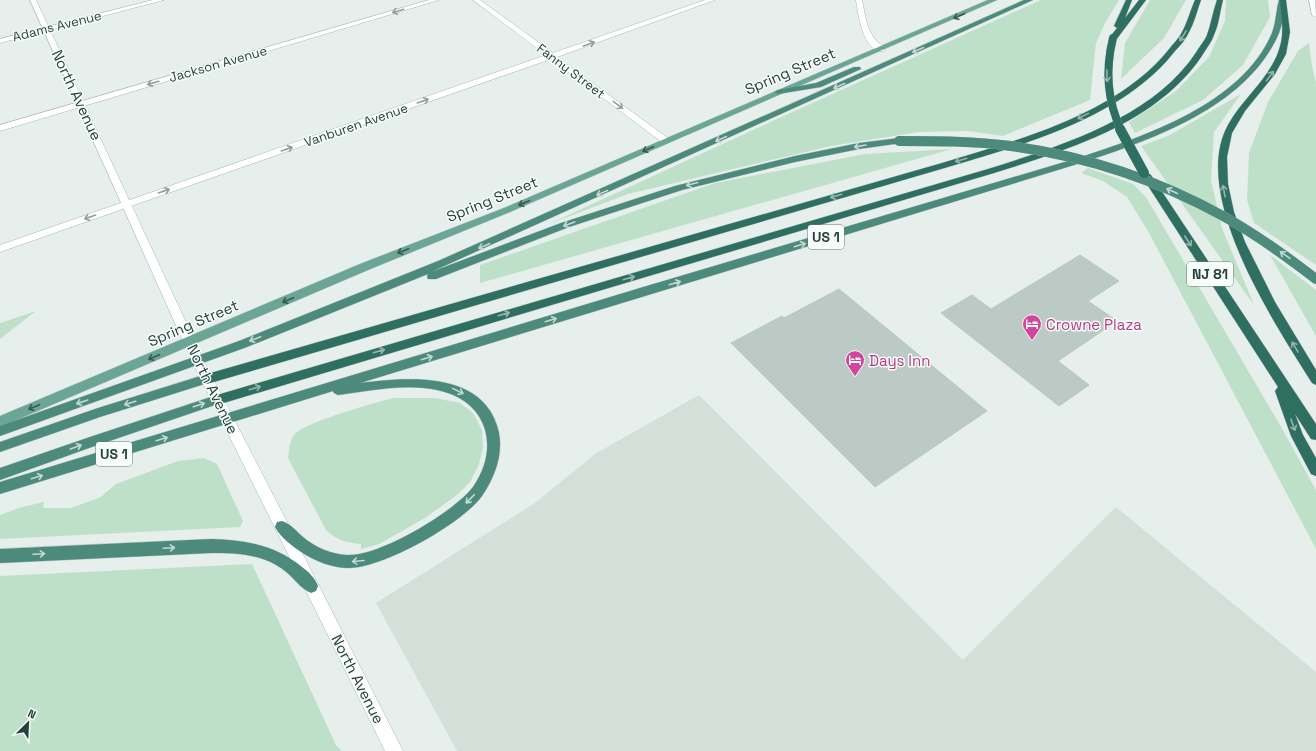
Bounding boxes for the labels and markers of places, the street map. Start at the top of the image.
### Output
hotel icon: Crowne Plaza [1021,313,1043,341]
place label: Crowne Plaza [1046,315,1142,334]
hotel icon: Days Inn [844,349,866,377]
place label: Days Inn [869,351,930,370]

